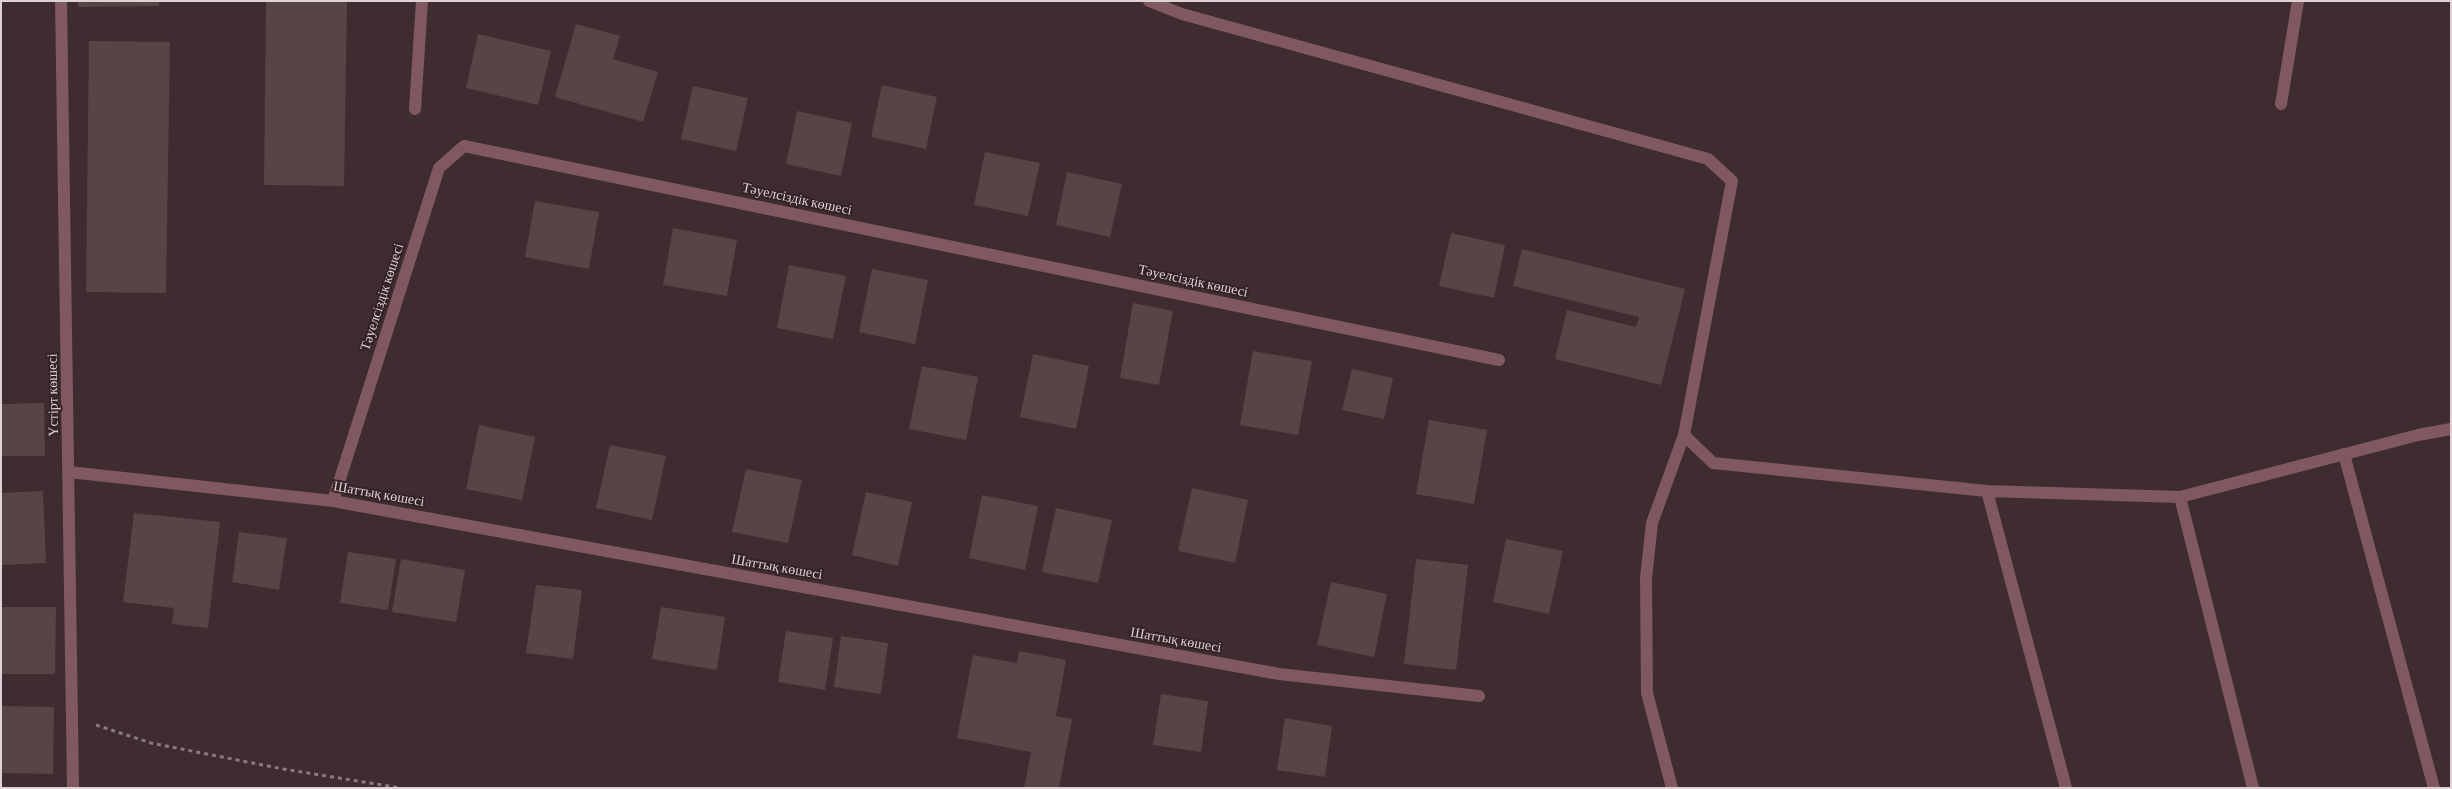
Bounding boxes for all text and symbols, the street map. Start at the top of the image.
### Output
street label: Тәуелсіздік көшесі [741,179,853,219]
street label: Тәуелсіздік көшесі [357,241,407,353]
street label: Тәуелсіздік көшесі [1137,261,1249,301]
street label: Үстірт көшесі [44,353,62,437]
street label: Шаттық көшесі [332,478,426,510]
street label: Шаттық көшесі [730,551,824,583]
street label: Шаттық көшесі [1129,624,1223,656]

